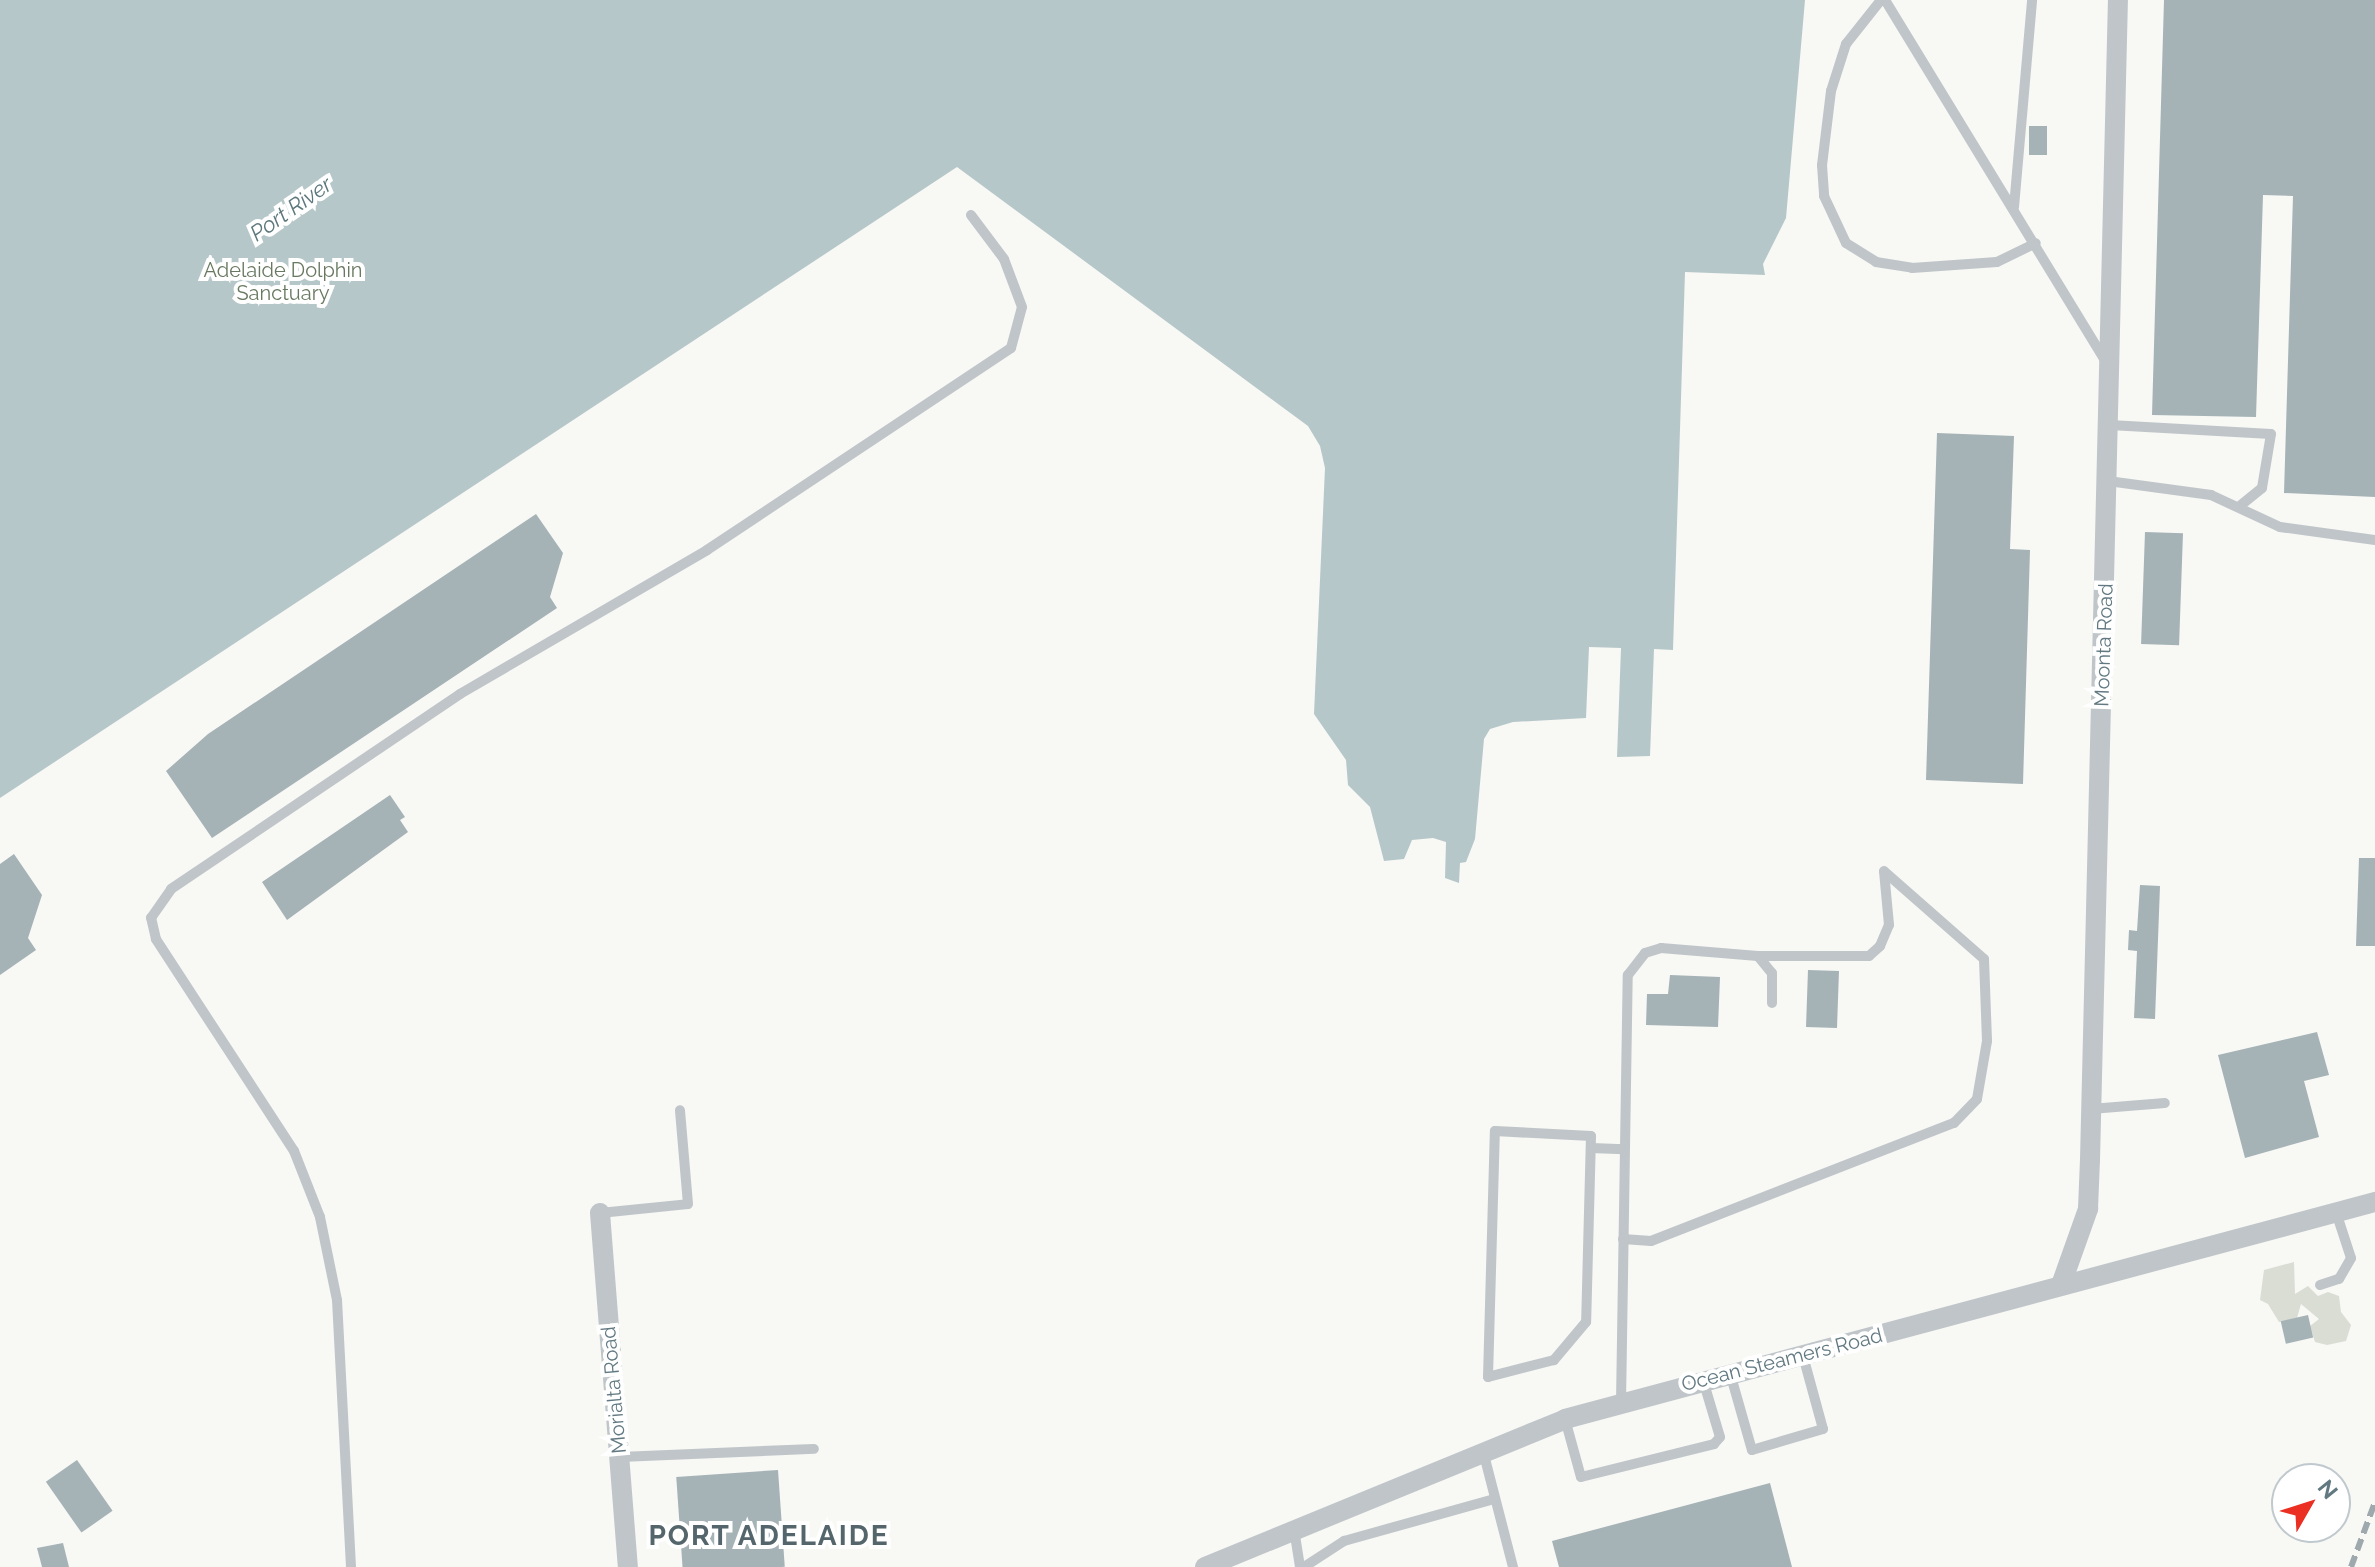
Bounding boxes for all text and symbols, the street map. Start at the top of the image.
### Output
water label: Port River [245,171,337,247]
park label: Adelaide Dolphin Sanctuary [203,259,363,306]
street label: Moonta Road [2090,583,2118,707]
street label: Ocean Steamers Road [1679,1323,1885,1397]
street label: Morialta Road [596,1325,632,1455]
north arrow [2271,1463,2351,1543]
text: N [2313,1474,2343,1504]
district label: PORT ADELAIDE [648,1519,890,1553]

